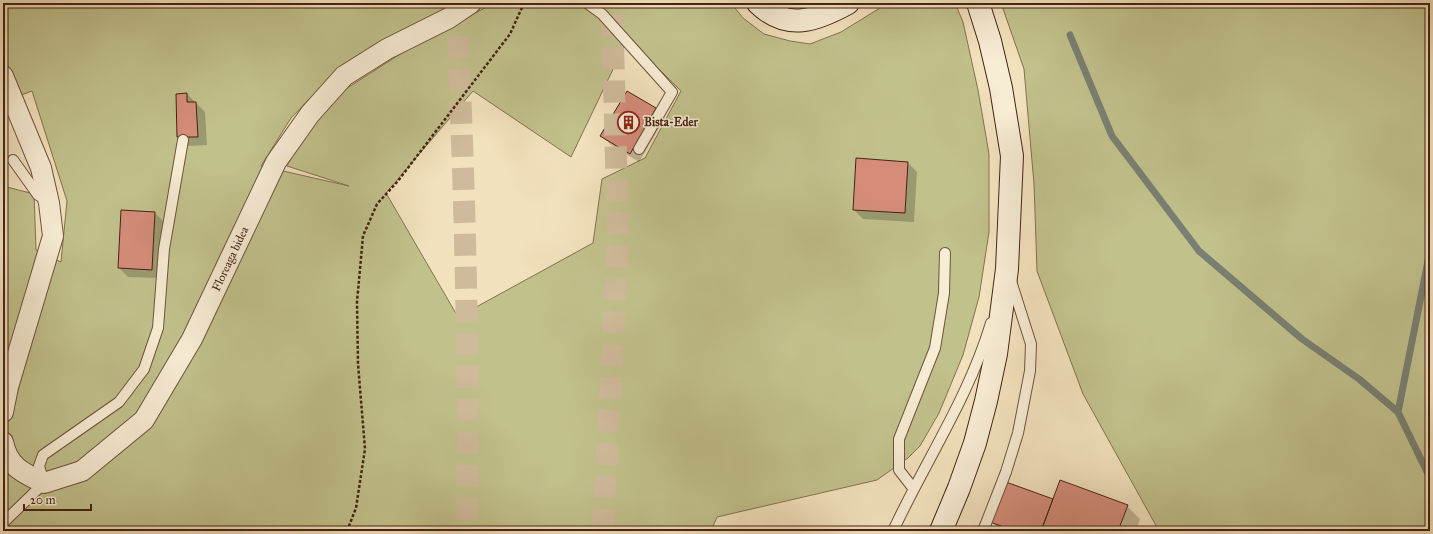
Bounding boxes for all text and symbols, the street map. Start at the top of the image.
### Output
building icon: Bista-Eder [615,109,641,135]
place label: Bista-Eder [644,115,698,129]
street label: Floreaga bidea [209,223,252,293]
scale bar [24,486,91,512]
text: 20 m [30,493,56,507]

